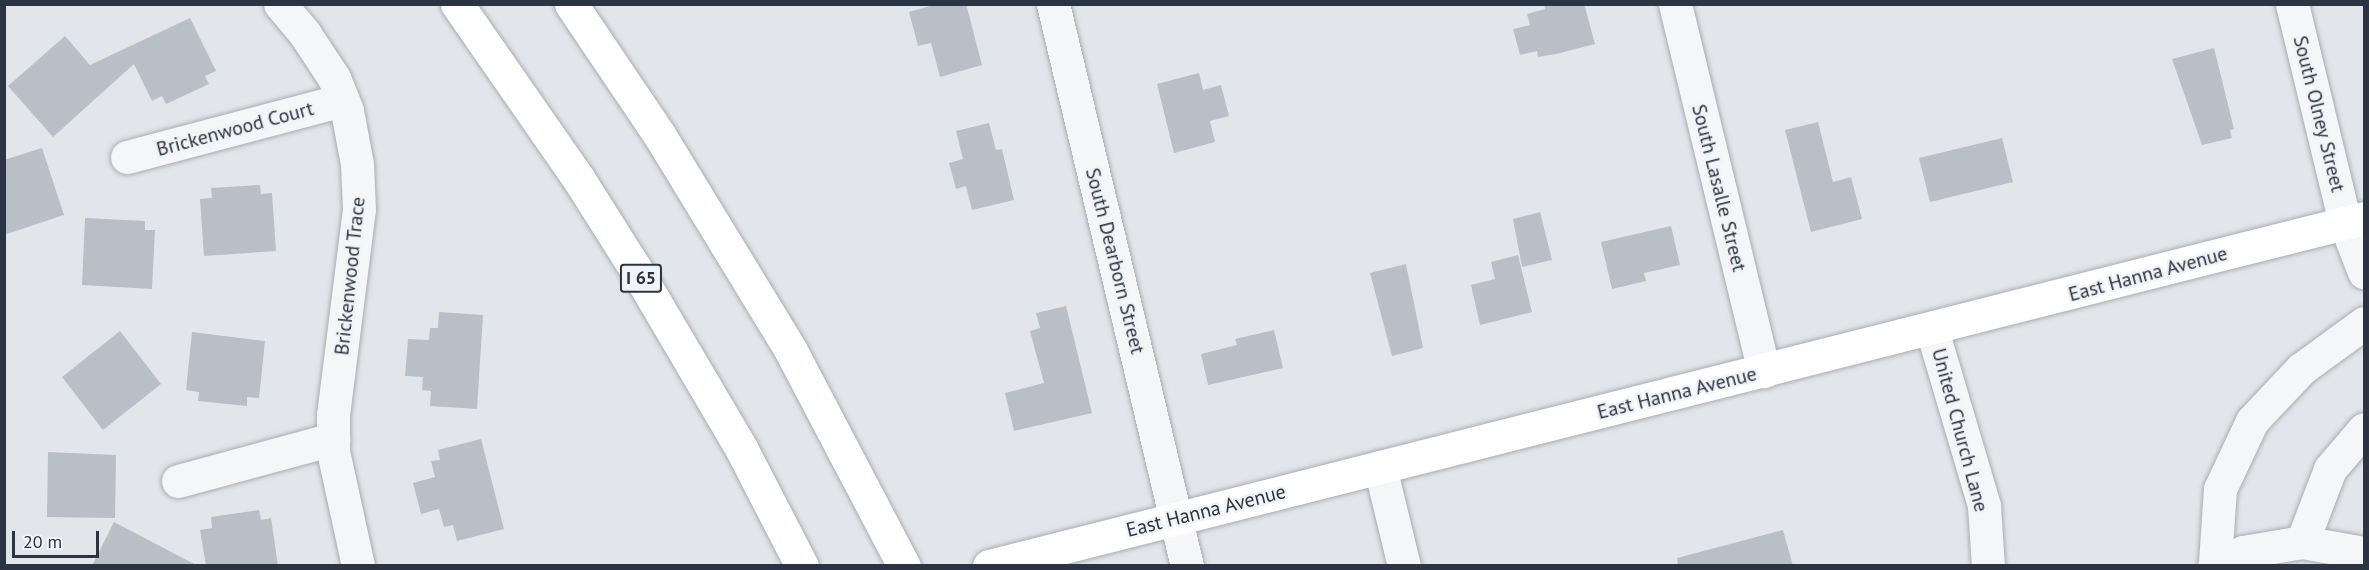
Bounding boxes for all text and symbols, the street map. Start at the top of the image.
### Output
street label: South Olney Street [2288,33,2350,195]
street label: Brickenwood Court [154,96,316,162]
street label: South Lasalle Street [1687,102,1751,274]
street label: South Dearborn Street [1080,166,1150,356]
street label: Brickenwood Trace [330,195,370,357]
street label: East Hanna Avenue [2066,241,2230,307]
road number: I 65 [618,263,664,293]
street label: United Church Lane [1927,346,1993,514]
street label: East Hanna Avenue [1594,362,1760,424]
street label: East Hanna Avenue [1123,480,1289,542]
scale bar [15,519,102,557]
text: 20 m [23,530,62,553]

